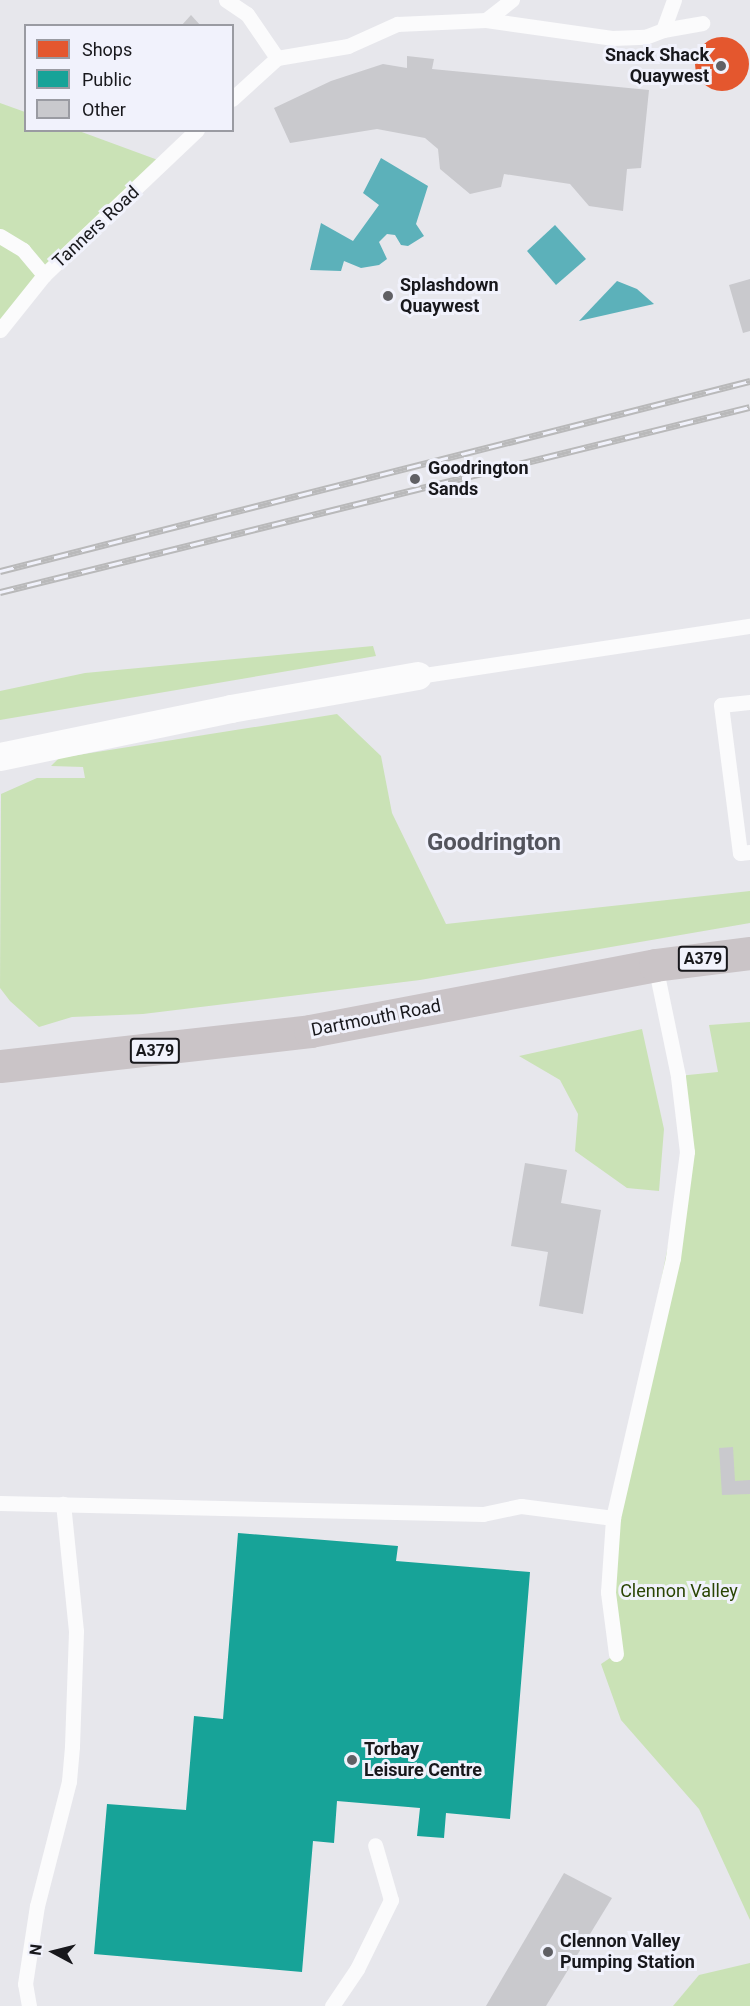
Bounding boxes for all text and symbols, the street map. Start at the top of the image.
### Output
legend [24,24,234,132]
text: Shops [82,39,132,60]
place label: Snack Shack Quaywest [605,45,709,88]
marker: Snack Shack Quaywest [714,59,728,73]
text: Public [82,69,132,90]
text: Other [82,99,126,120]
street label: Tanners Road [48,182,144,272]
place label: Splashdown Quaywest [400,275,499,318]
marker: Splashdown Quaywest [381,289,395,303]
place label: Goodrington Sands [428,458,529,500]
marker: Goodrington Sands [406,470,424,488]
district label: Goodrington [427,829,561,857]
road number: A379 [678,946,728,972]
street label: Dartmouth Road [309,995,443,1041]
road number: A379 [130,1038,180,1064]
park label: Clennon Valley [620,1580,738,1602]
place label: Torbay Leisure Centre [364,1739,482,1782]
marker: Torbay Leisure Centre [345,1753,359,1767]
north arrow [24,1922,84,1982]
place label: Clennon Valley Pumping Station [560,1931,695,1974]
text: N [26,1943,46,1957]
marker: Clennon Valley Pumping Station [541,1945,555,1959]

